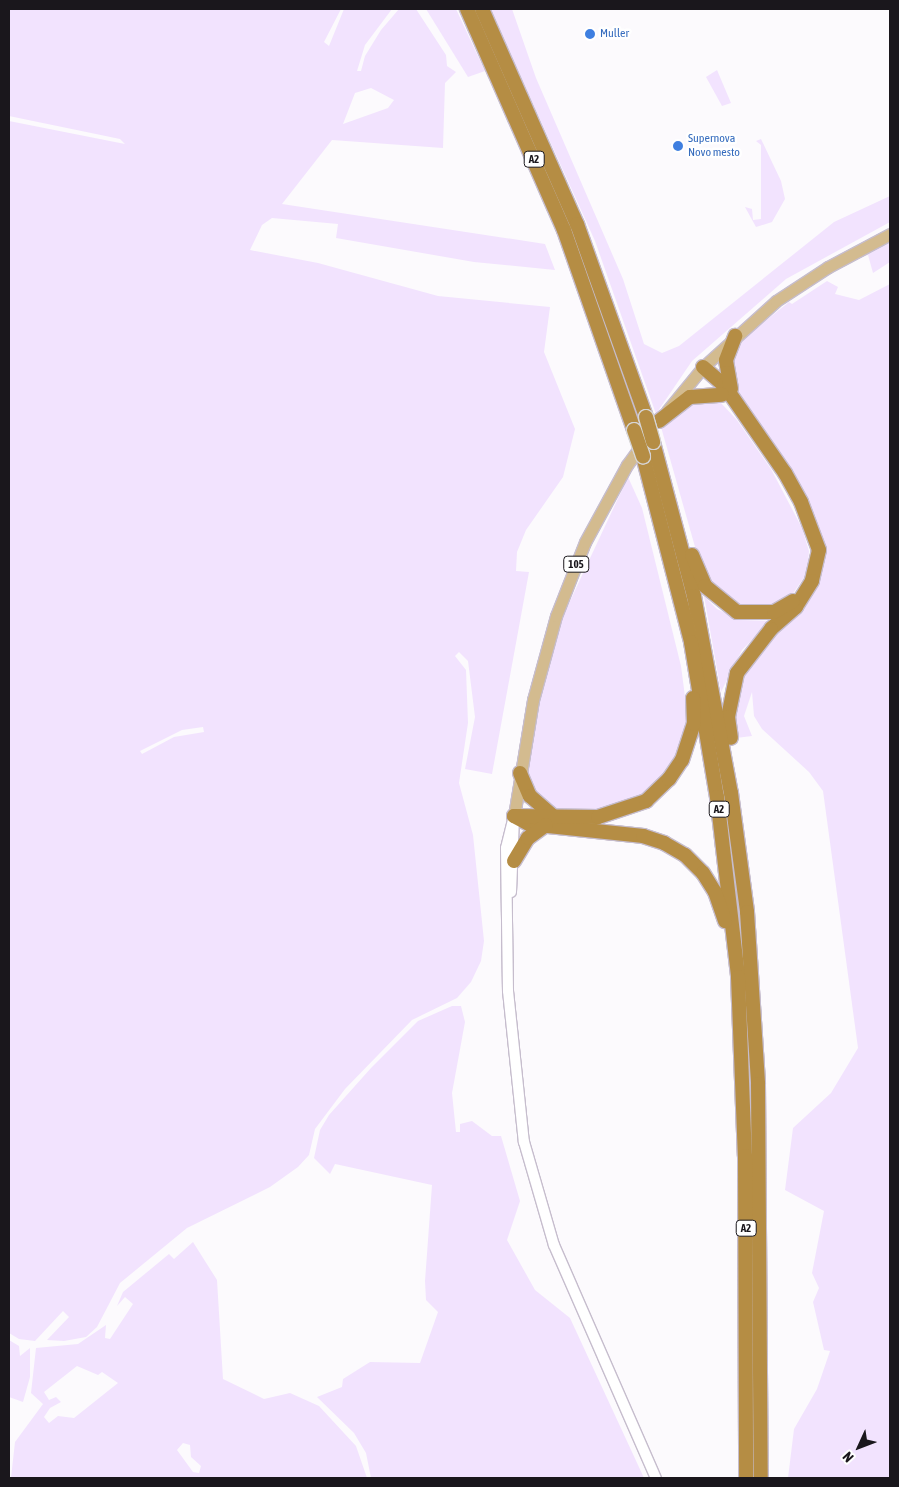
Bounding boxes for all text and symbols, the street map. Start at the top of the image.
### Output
place label: Muller [600,27,629,41]
marker: Muller [584,28,596,40]
place label: Supernova Novo mesto [688,132,740,160]
marker: Supernova Novo mesto [672,140,684,152]
road number: A2 [523,150,545,168]
road number: 105 [562,556,590,572]
road number: A2 [708,801,730,818]
road number: A2 [735,1220,757,1236]
north arrow [834,1422,884,1472]
text: N [839,1449,857,1466]

